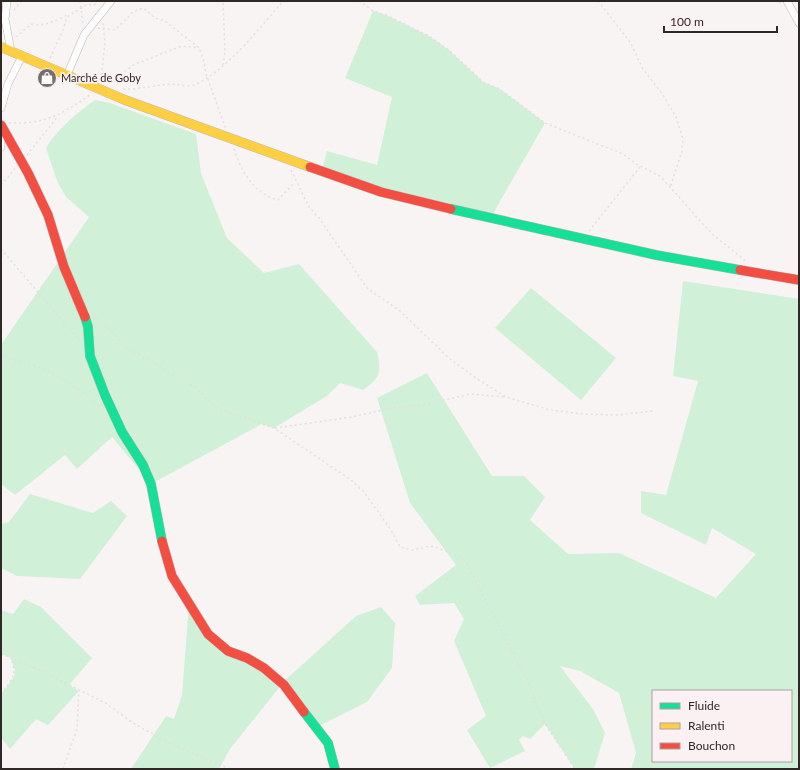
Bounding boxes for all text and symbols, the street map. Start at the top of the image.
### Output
scale bar [664,8,777,34]
text: 100 m [670,14,704,29]
shop icon: Marché de Goby [36,67,58,89]
place label: Marché de Goby [61,71,141,84]
legend [652,690,792,762]
text: Fluide [688,698,720,713]
text: Ralenti [688,718,725,733]
text: Bouchon [688,738,735,753]

